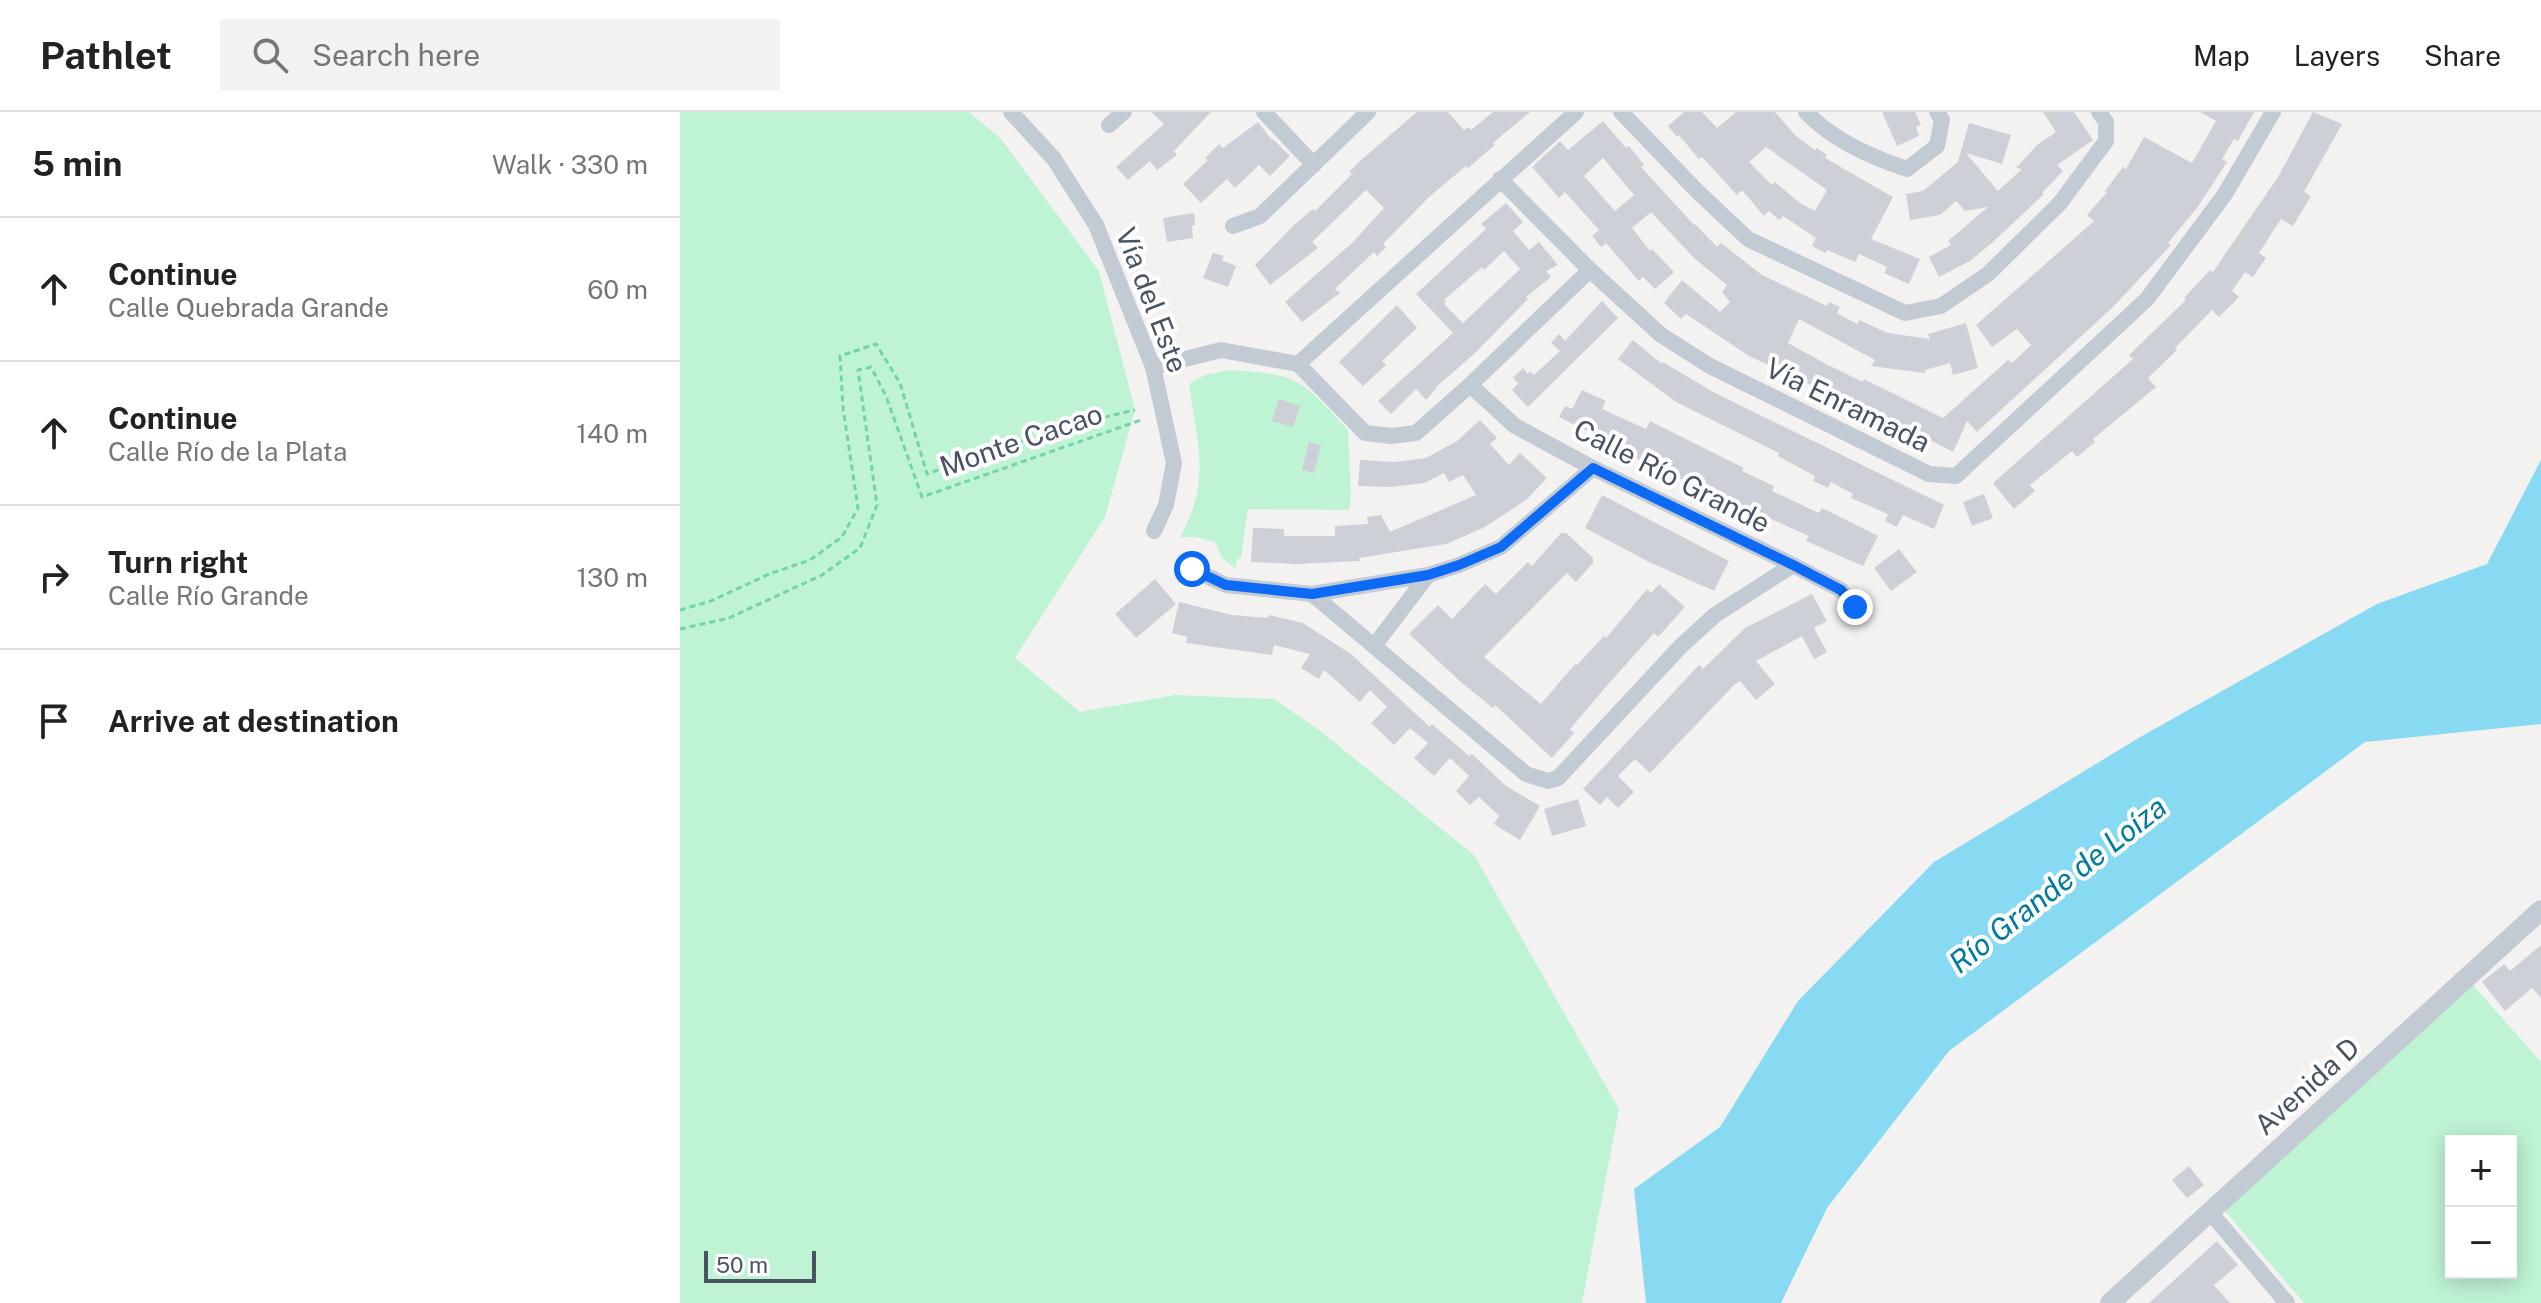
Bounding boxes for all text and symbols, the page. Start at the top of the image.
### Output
search box [220,19,780,91]
text: Pathlet [40,33,172,78]
icon: search [248,33,292,77]
text: Search here [312,37,480,73]
text: Map [2193,39,2250,72]
text: Layers [2294,39,2380,72]
text: Share [2424,39,2501,72]
text: 5 min [32,144,122,184]
text: Walk · 330 m [492,149,648,180]
street label: Vía del Este [1110,223,1195,377]
text: Continue [108,256,238,292]
icon: ahead [32,267,76,311]
text: 60 m [587,274,648,305]
text: Calle Quebrada Grande [108,292,389,323]
street label: Vía Enramada [1761,351,1936,459]
street label: Monte Cacao [935,396,1107,483]
text: Continue [108,400,238,436]
icon: ahead [32,411,76,455]
street label: Calle Río Grande [1568,412,1776,539]
text: 140 m [576,418,648,449]
text: Calle Río de la Plata [108,436,347,467]
text: Turn right [108,544,248,580]
route start [1174,551,1210,587]
icon: right [32,555,76,599]
text: 130 m [576,562,648,593]
text: Calle Río Grande [108,580,309,611]
route end [1837,589,1873,625]
icon: arrive [32,699,76,743]
text: Arrive at destination [108,703,399,739]
water label: Río Grande de Loíza [1942,788,2173,980]
street label: Avenida D [2248,1030,2366,1141]
map controls [2445,1135,2517,1279]
button: + [2445,1135,2517,1207]
button: − [2445,1207,2517,1279]
scale bar [704,1247,816,1283]
text: 50 m [716,1252,768,1278]

